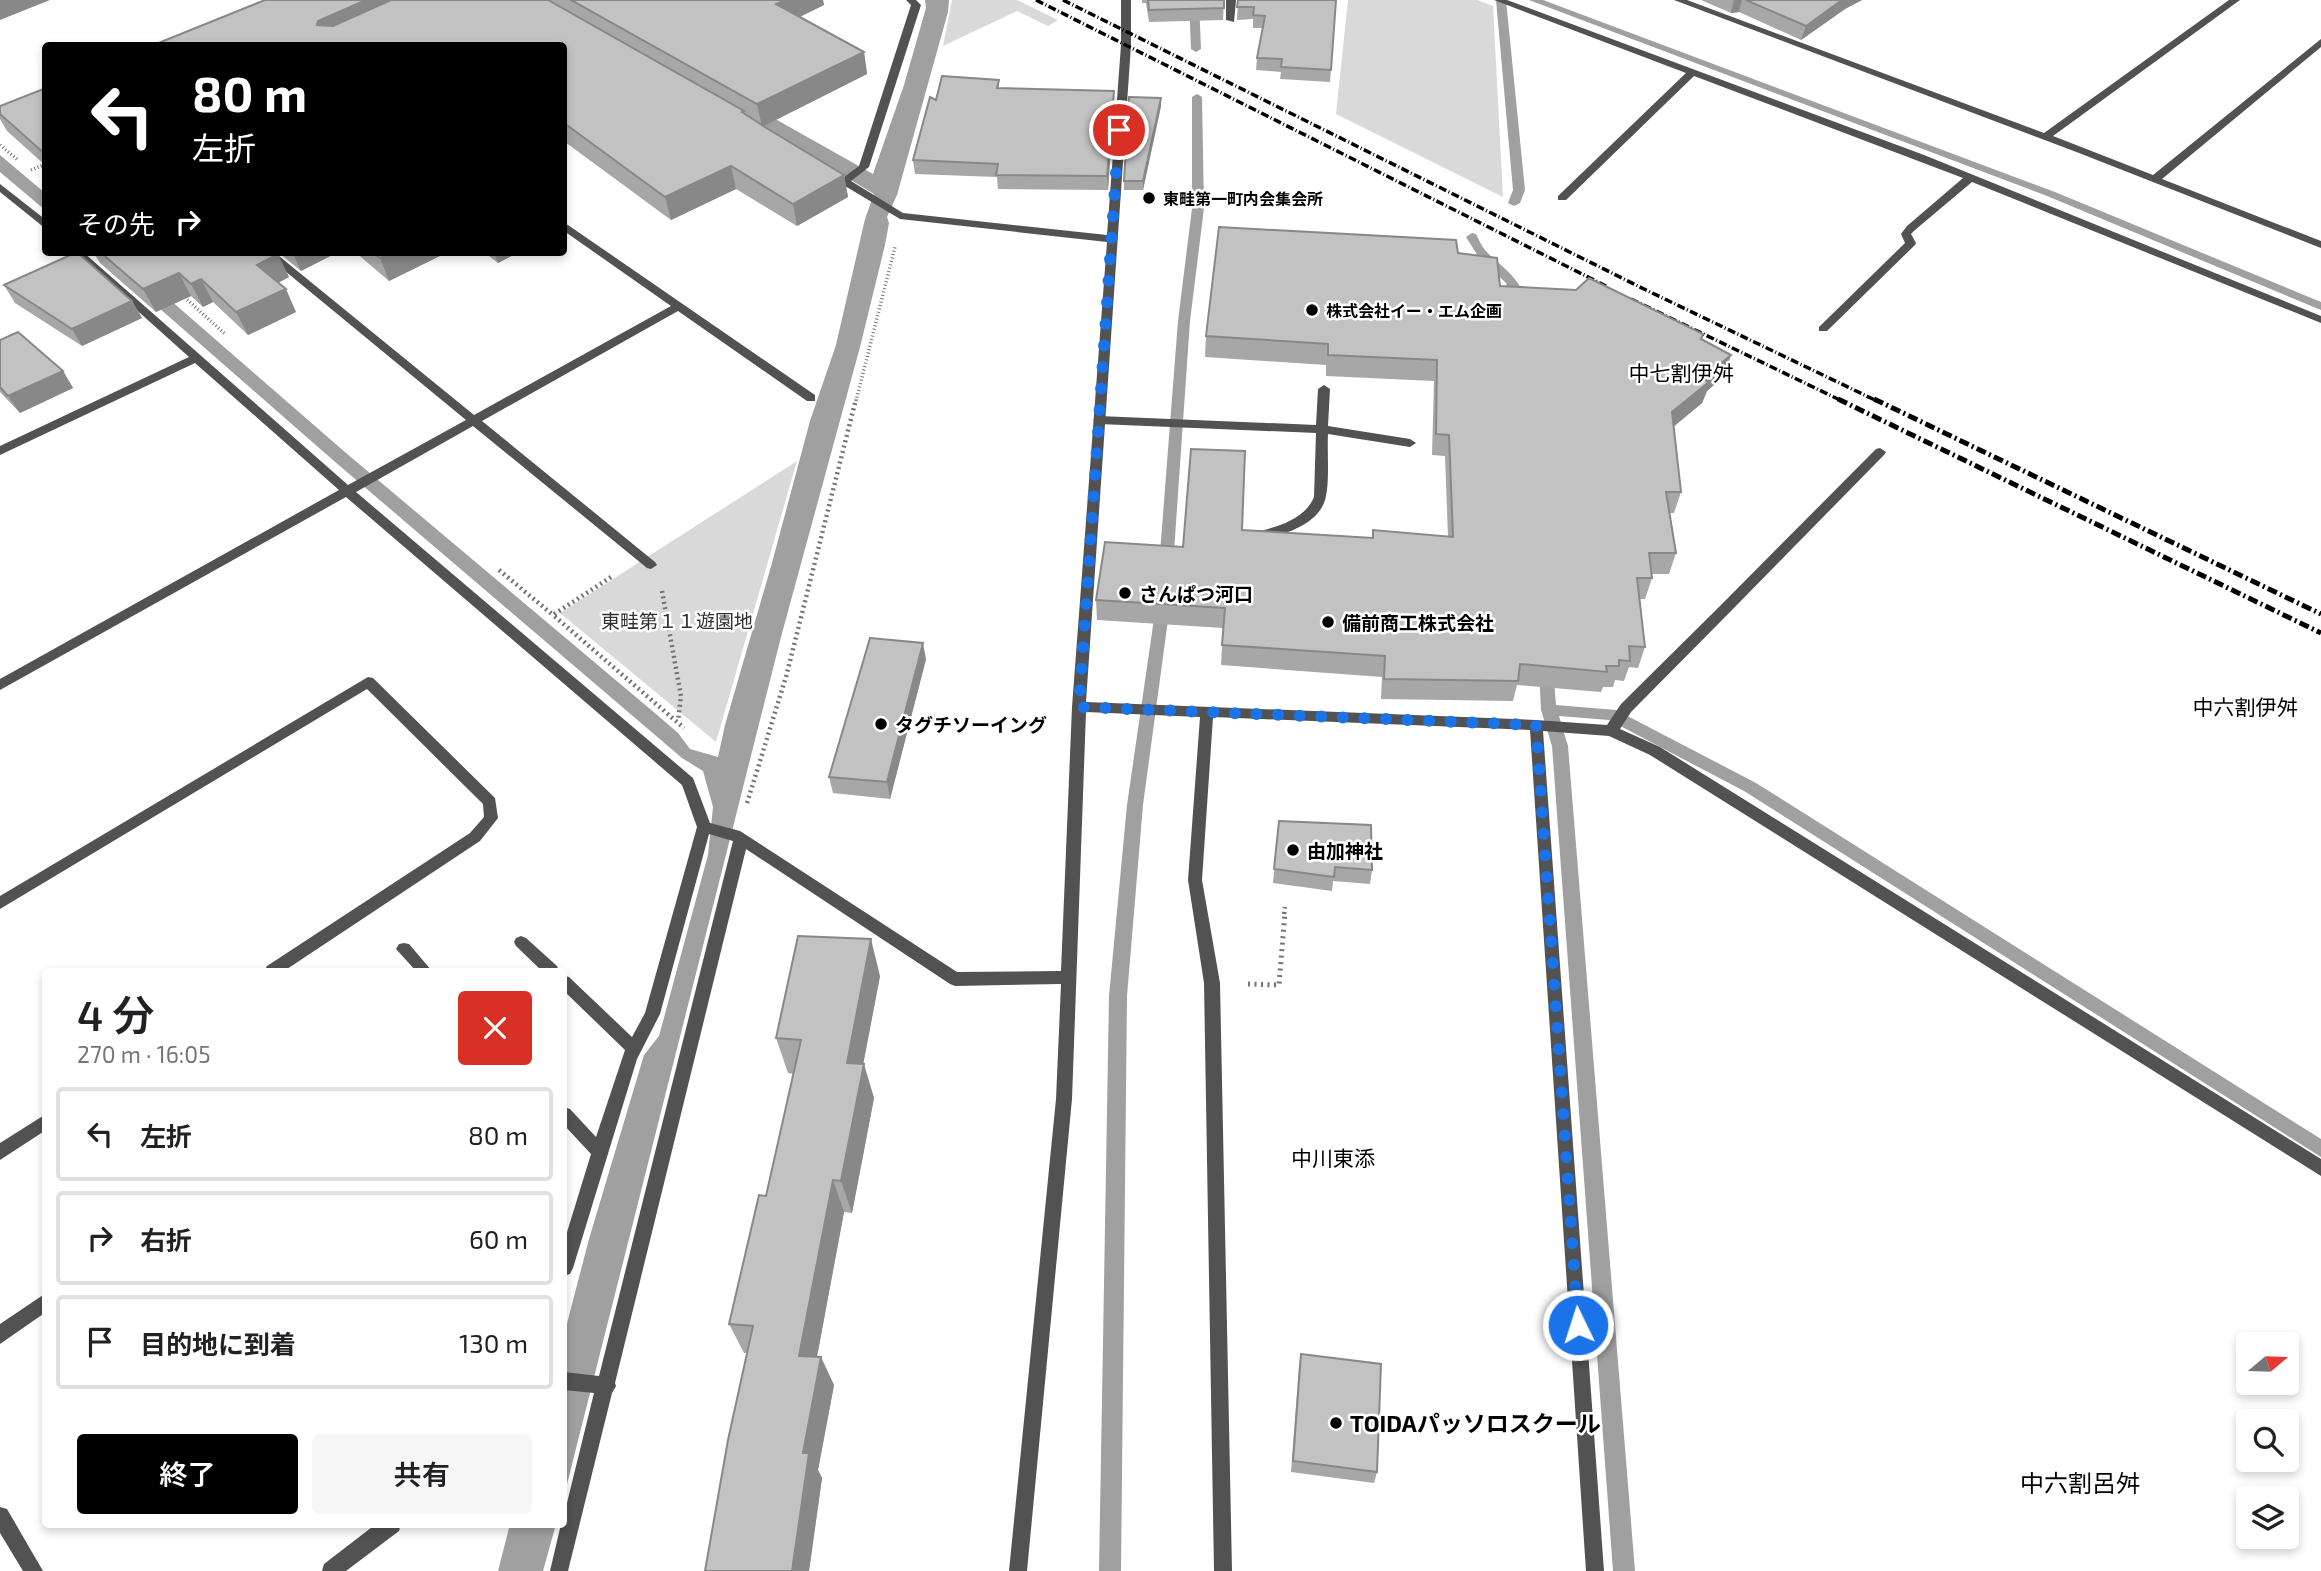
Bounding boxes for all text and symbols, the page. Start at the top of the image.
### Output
text: 80 m [192,63,307,122]
icon: left [77,70,168,161]
pin [1089,100,1149,160]
icon: arrive [1100,111,1138,149]
text: 左折 [192,128,256,166]
place label: 東畦第一町内会集会所 [1163,189,1323,208]
marker: 東畦第一町内会集会所 [1141,190,1157,206]
icon: right [169,203,207,241]
text: その先 [77,208,155,239]
place label: 株式会社イー・エム企画 [1326,301,1502,320]
marker: 株式会社イー・エム企画 [1304,302,1320,318]
district label: 中七割伊舛 [1629,360,1734,385]
place label: さんぱつ河口 [1139,582,1253,605]
marker: さんぱつ河口 [1117,585,1133,601]
park label: 東畦第１１遊園地 [601,609,753,632]
place label: 備前商工株式会社 [1342,611,1494,634]
marker: 備前商工株式会社 [1320,614,1336,630]
district label: 中六割伊舛 [2193,694,2298,719]
place label: タグチソーイング [895,713,1047,736]
marker: タグチソーイング [873,716,889,732]
place label: 由加神社 [1307,839,1383,862]
marker: 由加神社 [1285,842,1301,858]
text: 4 分 [77,989,155,1039]
button: close [458,991,532,1065]
text: 270 m · 16:05 [77,1040,210,1068]
icon: left [81,1115,119,1153]
text: 80 m [468,1119,528,1150]
text: 左折 [140,1120,192,1151]
district label: 中川東添 [1291,1145,1375,1170]
icon: right [81,1219,119,1257]
text: 60 m [469,1223,528,1254]
text: 右折 [140,1224,192,1255]
position arrow [1541,1288,1615,1362]
icon: arrive [81,1323,119,1361]
text: 130 m [459,1327,528,1358]
text: 目的地に到着 [140,1328,296,1359]
north arrow [2236,1332,2300,1395]
map controls [2236,1332,2299,1549]
place label: TOIDAパッソロスクール [1350,1409,1601,1437]
button: search [2236,1409,2299,1472]
marker: TOIDAパッソロスクール [1328,1415,1344,1431]
button: 終了 [77,1434,298,1514]
button: 共有 [312,1434,532,1514]
district label: 中六割呂舛 [2020,1468,2140,1497]
button: layers [2236,1486,2299,1549]

